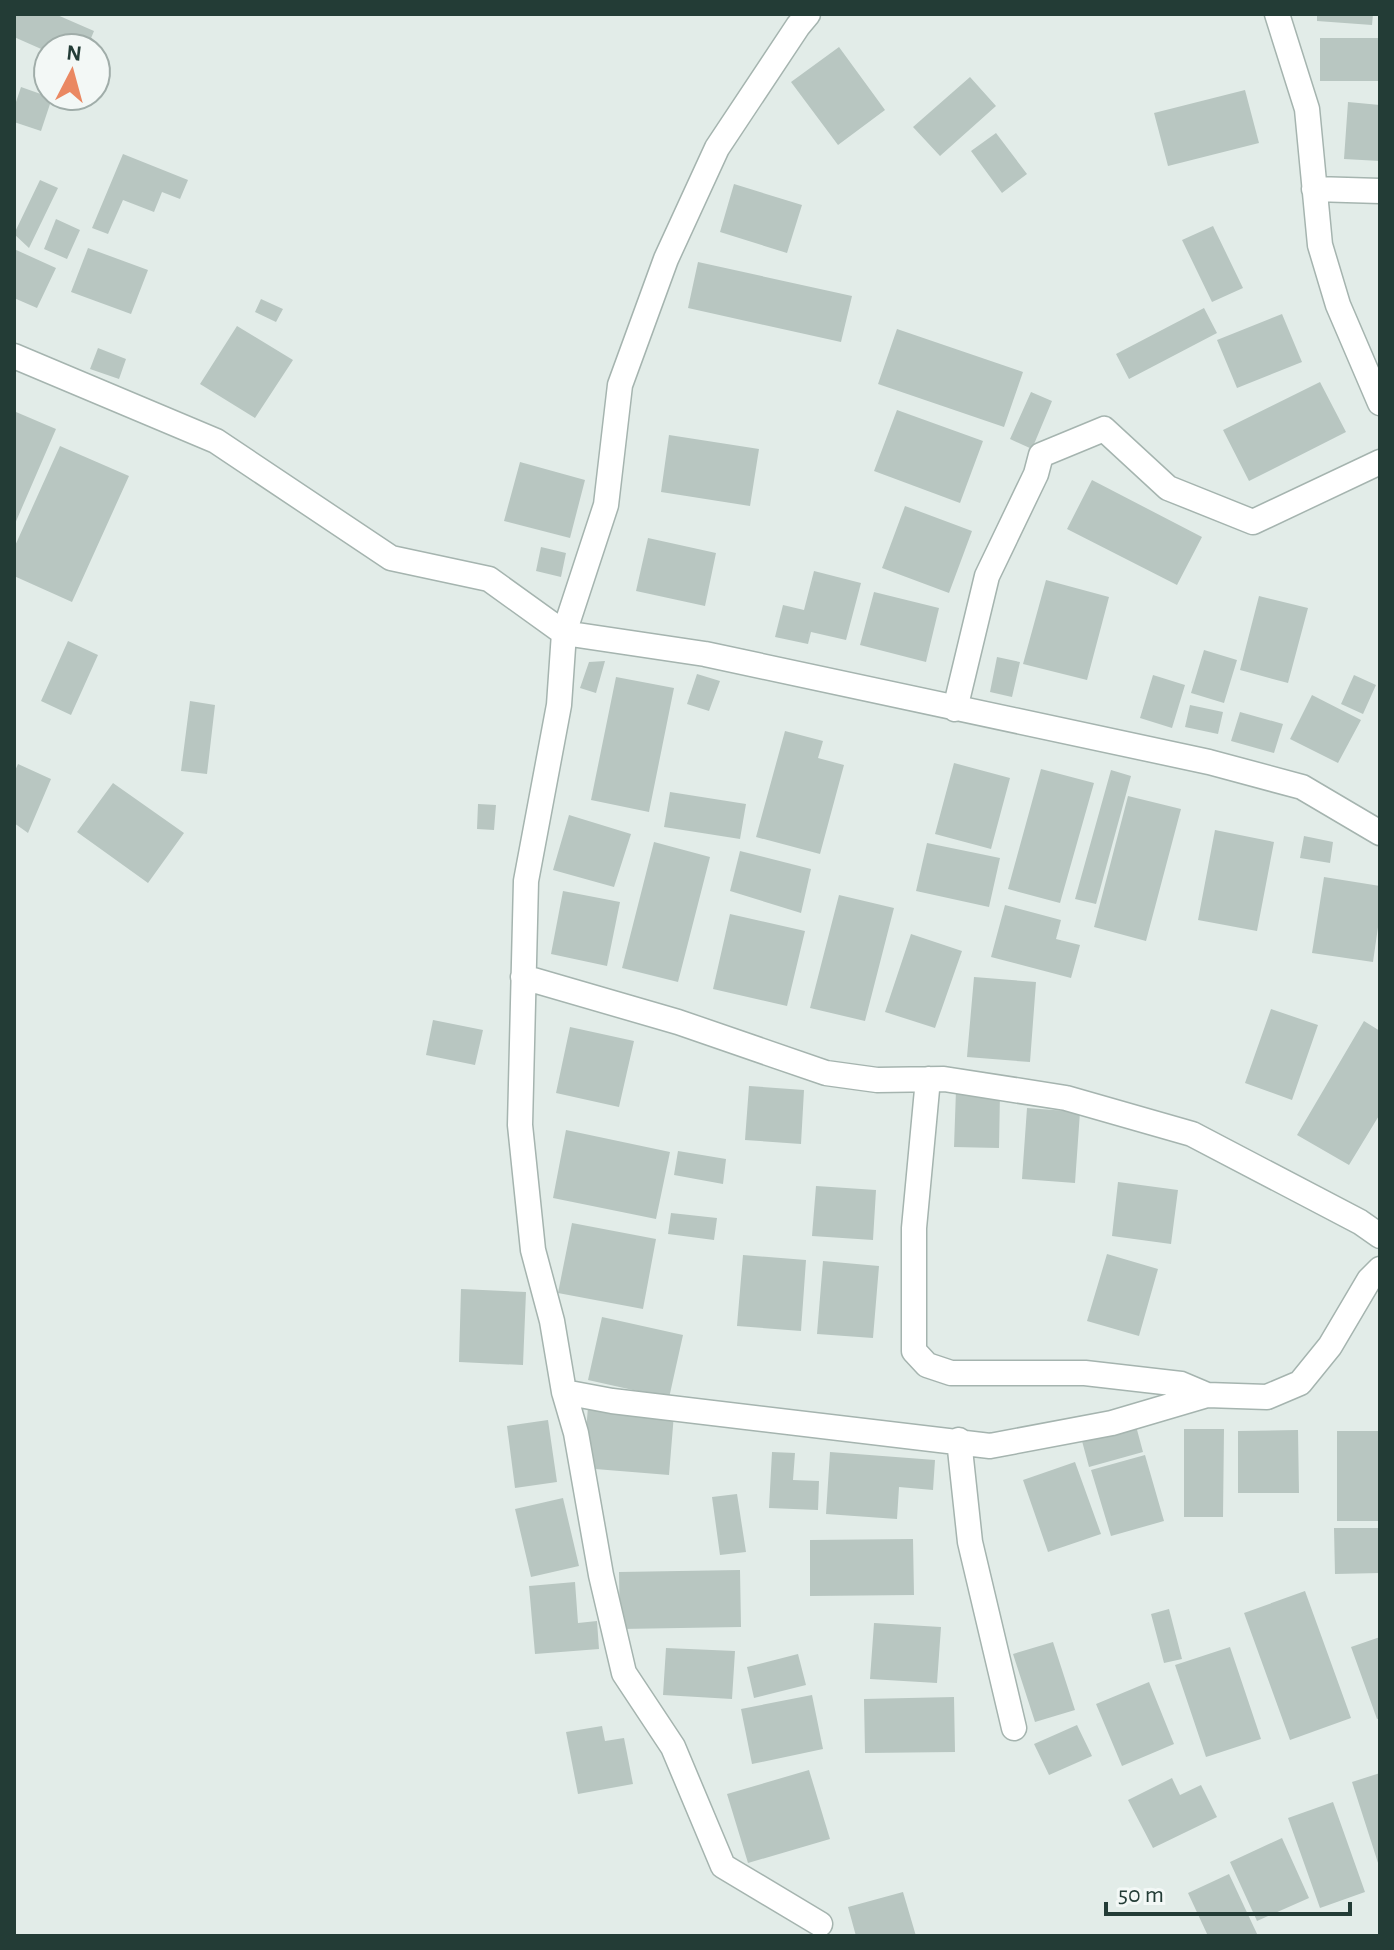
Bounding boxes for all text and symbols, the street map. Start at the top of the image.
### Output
north arrow [32,32,112,112]
text: N [65,41,83,65]
scale bar [1106,1866,1350,1916]
text: 50 m [1118,1883,1164,1907]

